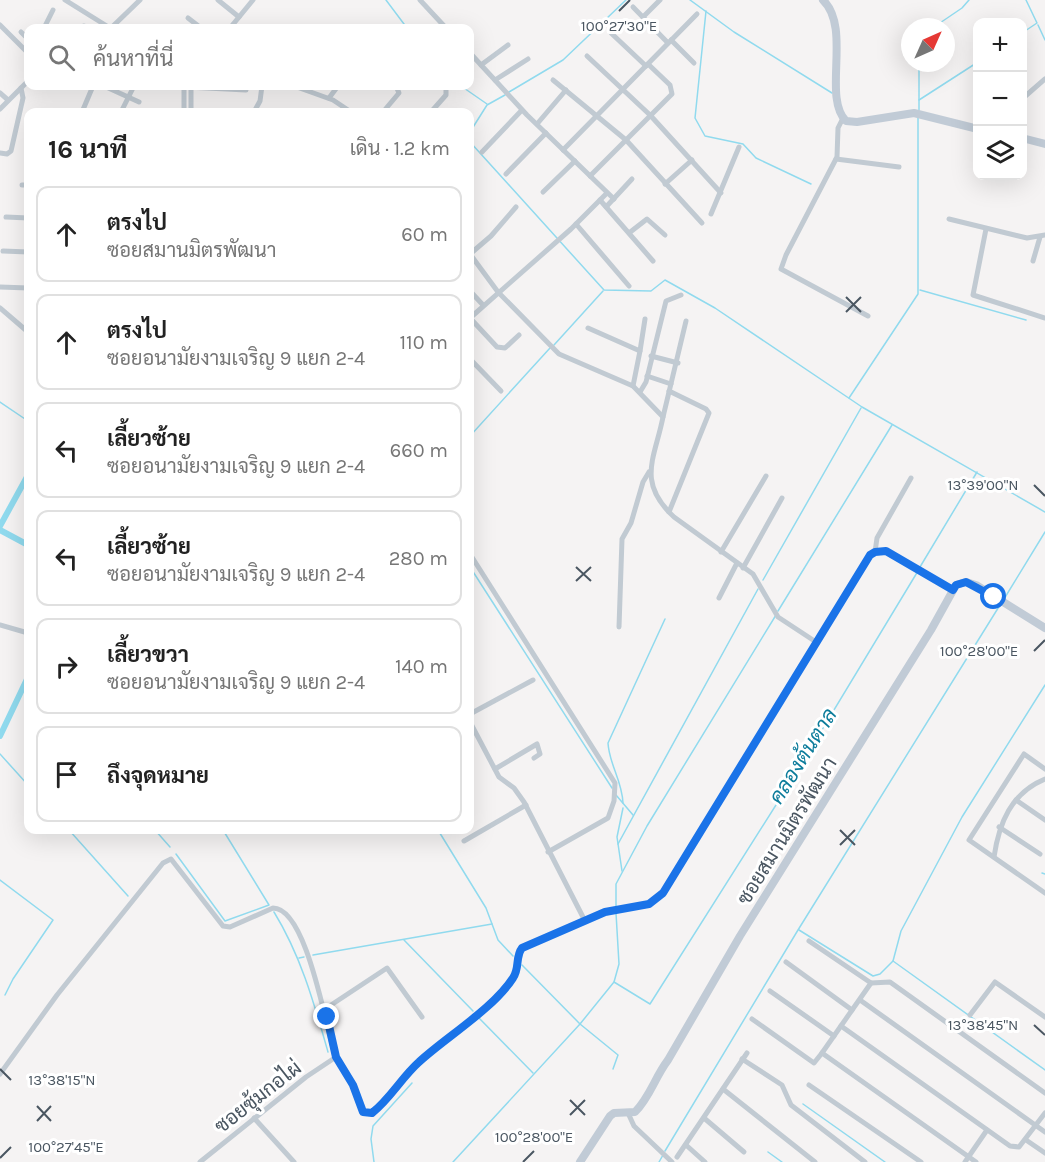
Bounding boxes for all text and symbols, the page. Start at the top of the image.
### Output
text: 100°27'30"E [581,17,657,35]
north arrow [901,18,955,72]
map controls [973,18,1027,180]
button: + [973,18,1027,72]
search box [24,24,474,90]
icon: search [45,41,78,74]
text: ค้นหาที่นี่ [93,46,173,72]
button: − [973,72,1027,126]
button: layers [973,126,1027,180]
text: 16 นาที [48,134,127,165]
text: เดิน · 1.2 km [350,137,450,160]
text: ตรงไป [107,210,167,236]
icon: ahead [50,218,83,251]
text: 60 m [401,223,448,246]
text: ซอยสมานมิตรพัฒนา [107,239,276,262]
text: ตรงไป [107,318,167,344]
icon: ahead [50,326,83,359]
text: 110 m [399,331,448,354]
text: ซอยอนามัยงามเจริญ 9 แยก 2-4 [107,347,365,370]
text: เลี้ยวซ้าย [107,426,191,452]
icon: left [50,434,83,467]
text: 660 m [390,439,448,462]
text: ซอยอนามัยงามเจริญ 9 แยก 2-4 [107,455,365,478]
text: 13°39'00"N [947,476,1019,494]
text: เลี้ยวซ้าย [107,534,191,560]
icon: left [50,542,83,575]
text: 280 m [389,547,448,570]
text: ซอยอนามัยงามเจริญ 9 แยก 2-4 [107,563,365,586]
route start [980,583,1006,609]
text: เลี้ยวขวา [107,642,189,668]
text: 100°28'00"E [940,642,1018,660]
icon: right [50,650,83,683]
text: 140 m [395,655,448,678]
text: ซอยอนามัยงามเจริญ 9 แยก 2-4 [107,671,365,694]
water label: คลองต้นตาล [763,703,842,808]
street label: ซอยสมานมิตรพัฒนา [732,753,842,909]
icon: arrive [50,758,83,791]
text: ถึงจุดหมาย [107,763,209,789]
route end [313,1003,339,1029]
text: 13°38'45"N [948,1016,1018,1034]
street label: ซอยซุ้มกอไผ่ [209,1054,307,1140]
text: 13°38'15"N [28,1071,96,1089]
text: 100°28'00"E [495,1128,573,1146]
text: 100°27'45"E [28,1138,104,1156]

